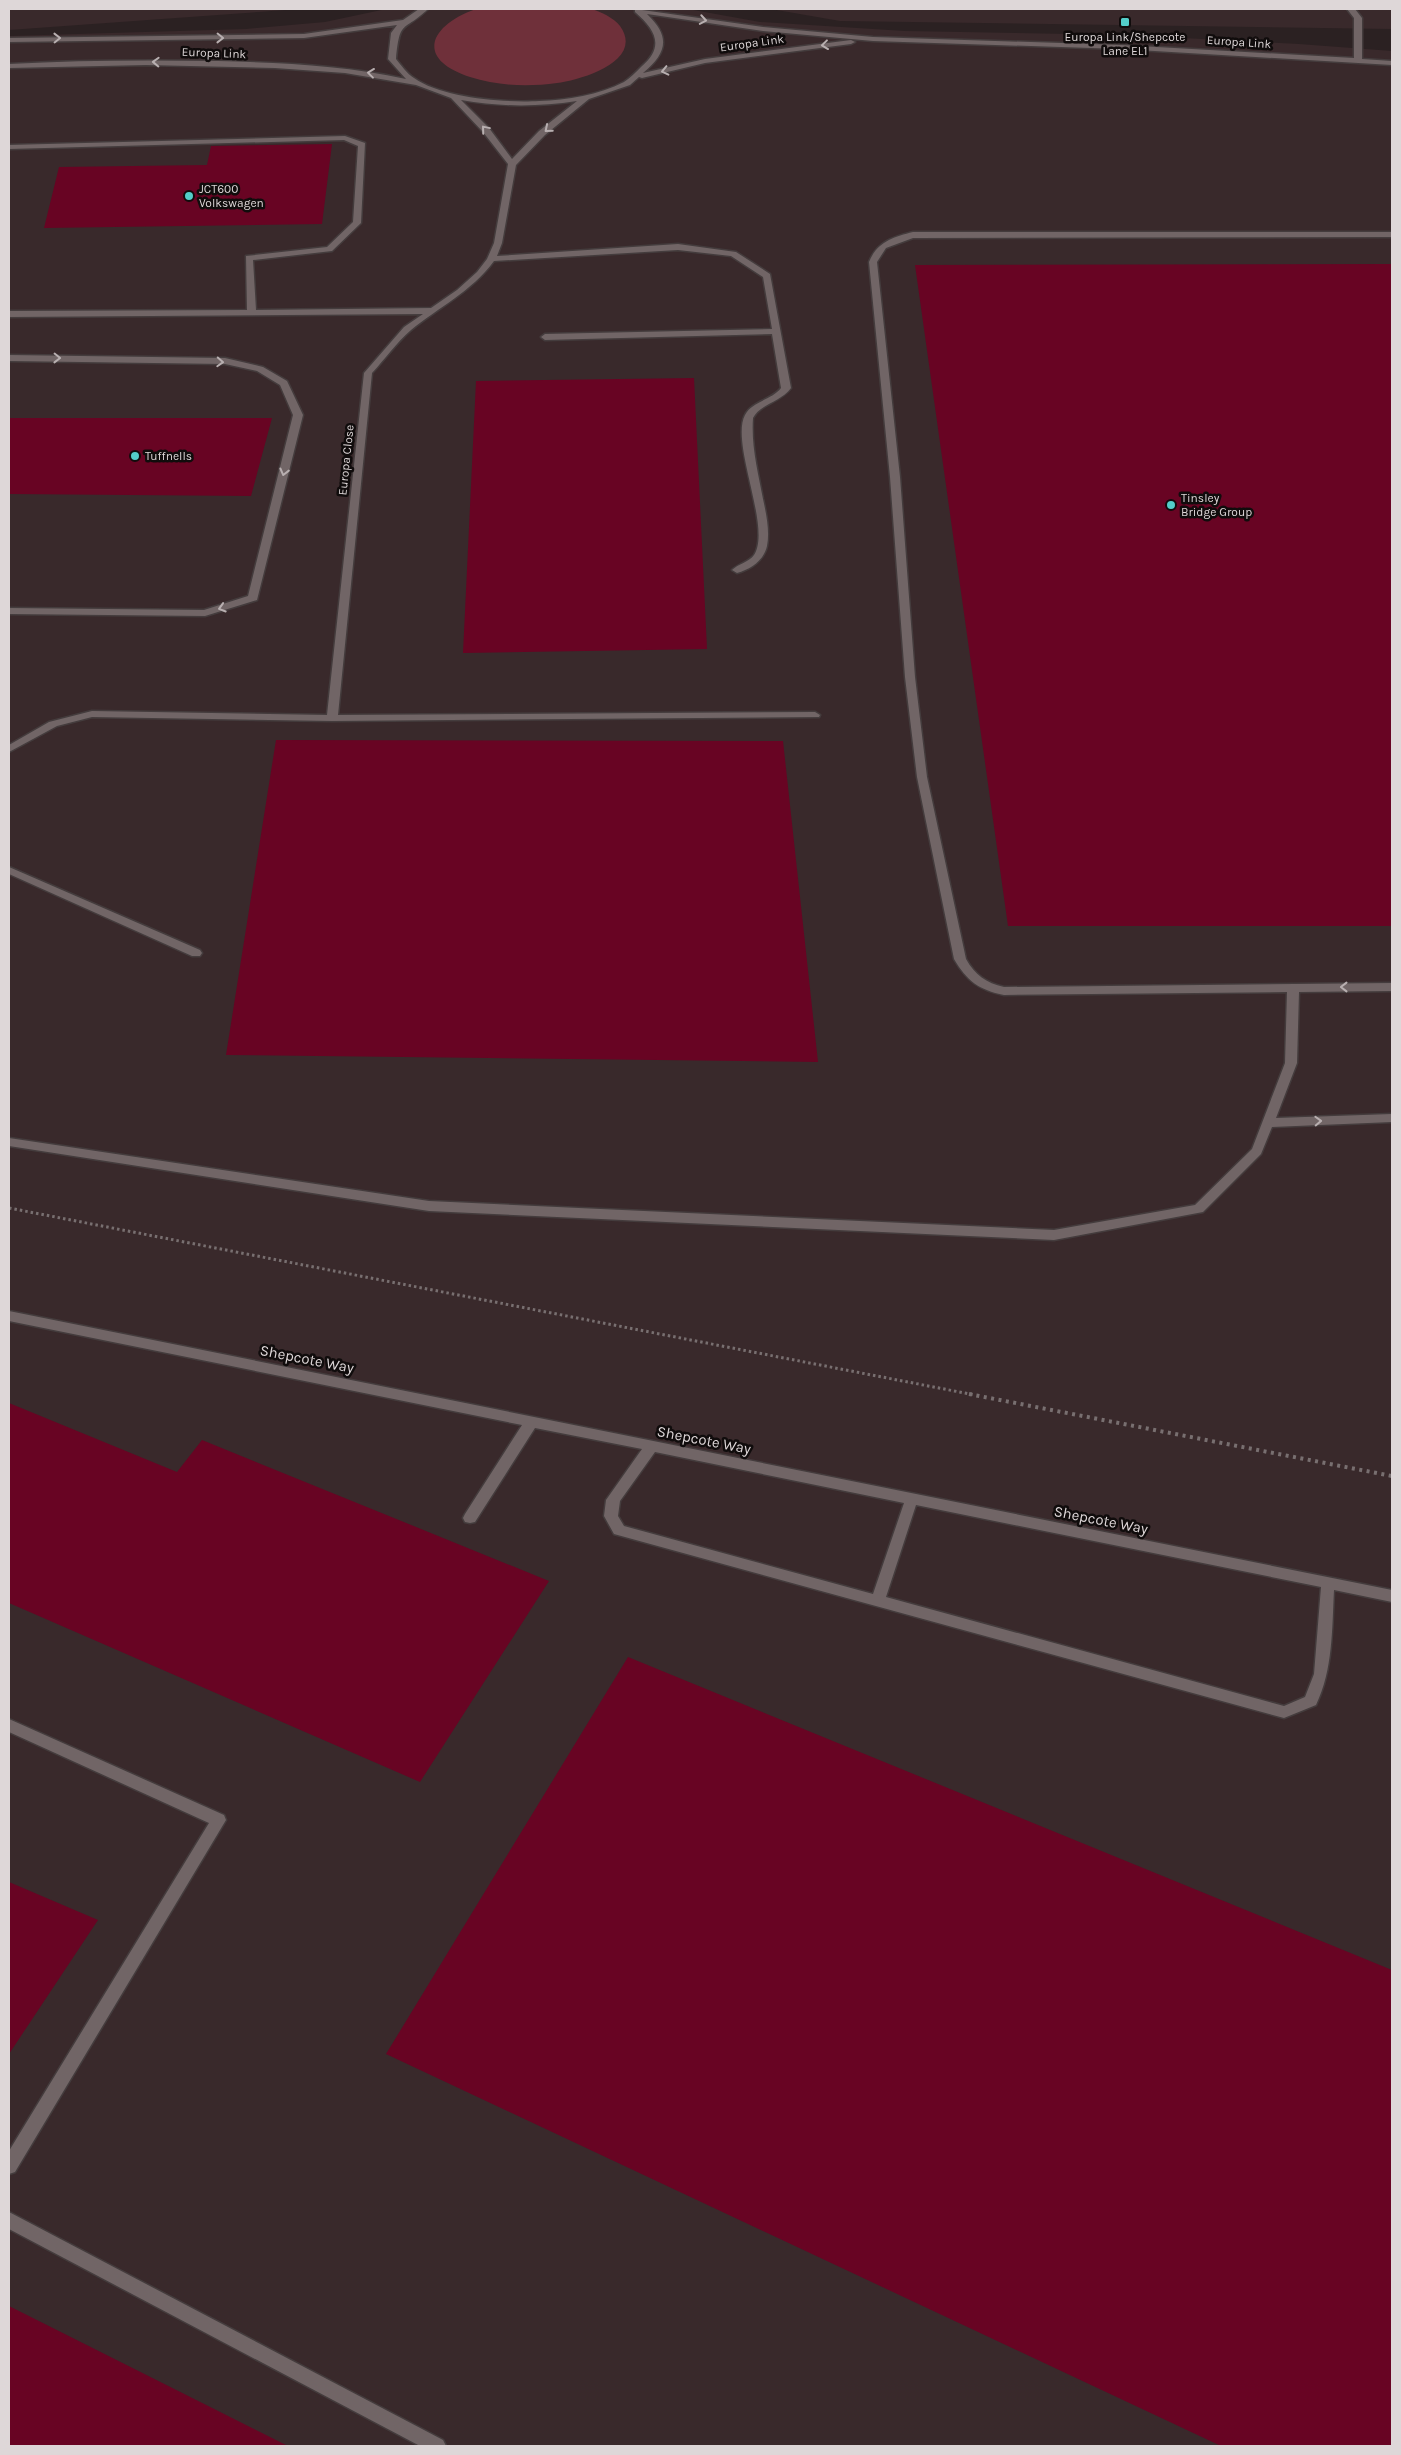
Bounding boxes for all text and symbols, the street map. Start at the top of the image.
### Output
one-way arrow [700,14,708,25]
marker: Europa Link/Shepcote Lane EL1 [1119,16,1131,28]
place label: Europa Link/Shepcote Lane EL1 [1065,30,1185,58]
street label: Europa Link [719,32,785,54]
one-way arrow [54,33,62,43]
one-way arrow [216,33,224,43]
street label: Europa Link [1206,33,1272,51]
one-way arrow [821,39,829,50]
street label: Europa Link [181,45,247,61]
one-way arrow [152,57,160,67]
one-way arrow [660,65,669,76]
one-way arrow [366,68,374,79]
one-way arrow [545,123,554,131]
one-way arrow [482,126,491,135]
place label: JCT600 Volkswagen [199,182,264,210]
marker: JCT600 Volkswagen [183,190,195,202]
one-way arrow [54,353,62,363]
one-way arrow [216,356,224,367]
street label: Europa Close [335,424,357,496]
place label: Tuffnells [145,449,192,463]
marker: Tuffnells [129,450,141,462]
one-way arrow [279,468,290,477]
place label: Tinsley Bridge Group [1181,491,1252,519]
marker: Tinsley Bridge Group [1165,499,1177,511]
one-way arrow [218,602,227,612]
one-way arrow [1339,982,1347,992]
one-way arrow [1314,1116,1322,1126]
street label: Shepcote Way [258,1341,356,1377]
street label: Shepcote Way [655,1422,753,1458]
street label: Shepcote Way [1052,1502,1150,1538]

